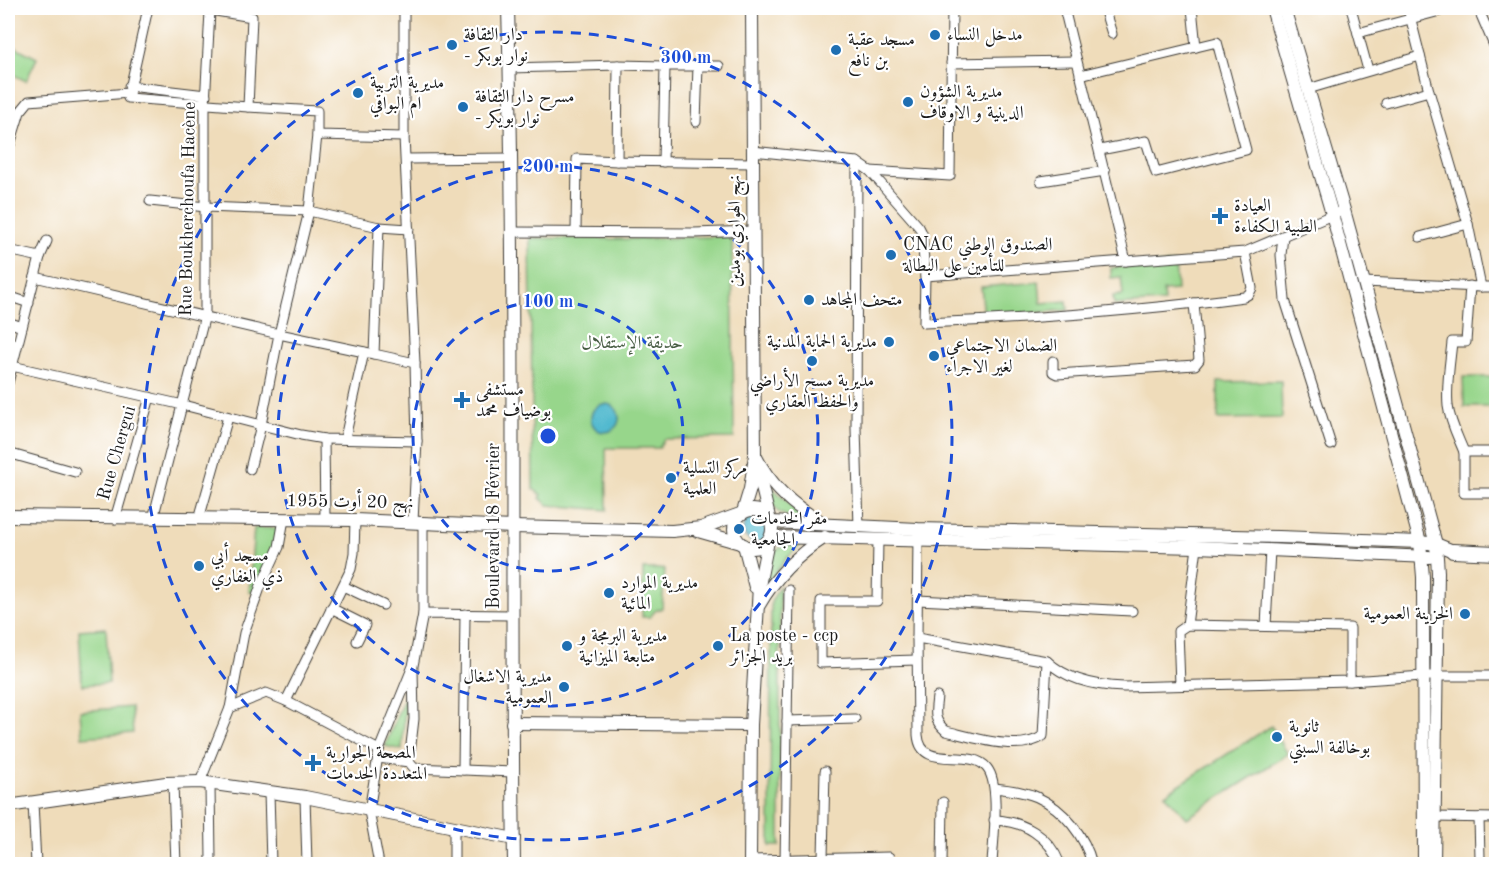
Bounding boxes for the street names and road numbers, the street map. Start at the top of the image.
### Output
street label: Rue Boukherchoufa Hacène [177,101,199,317]
street label: نهج الهواري بومدين [726,175,750,287]
street label: Rue Chergui [95,404,139,502]
street label: Boulevard 18 Février [485,442,503,609]
street label: نهج 20 أوت 1955 [286,487,414,518]

